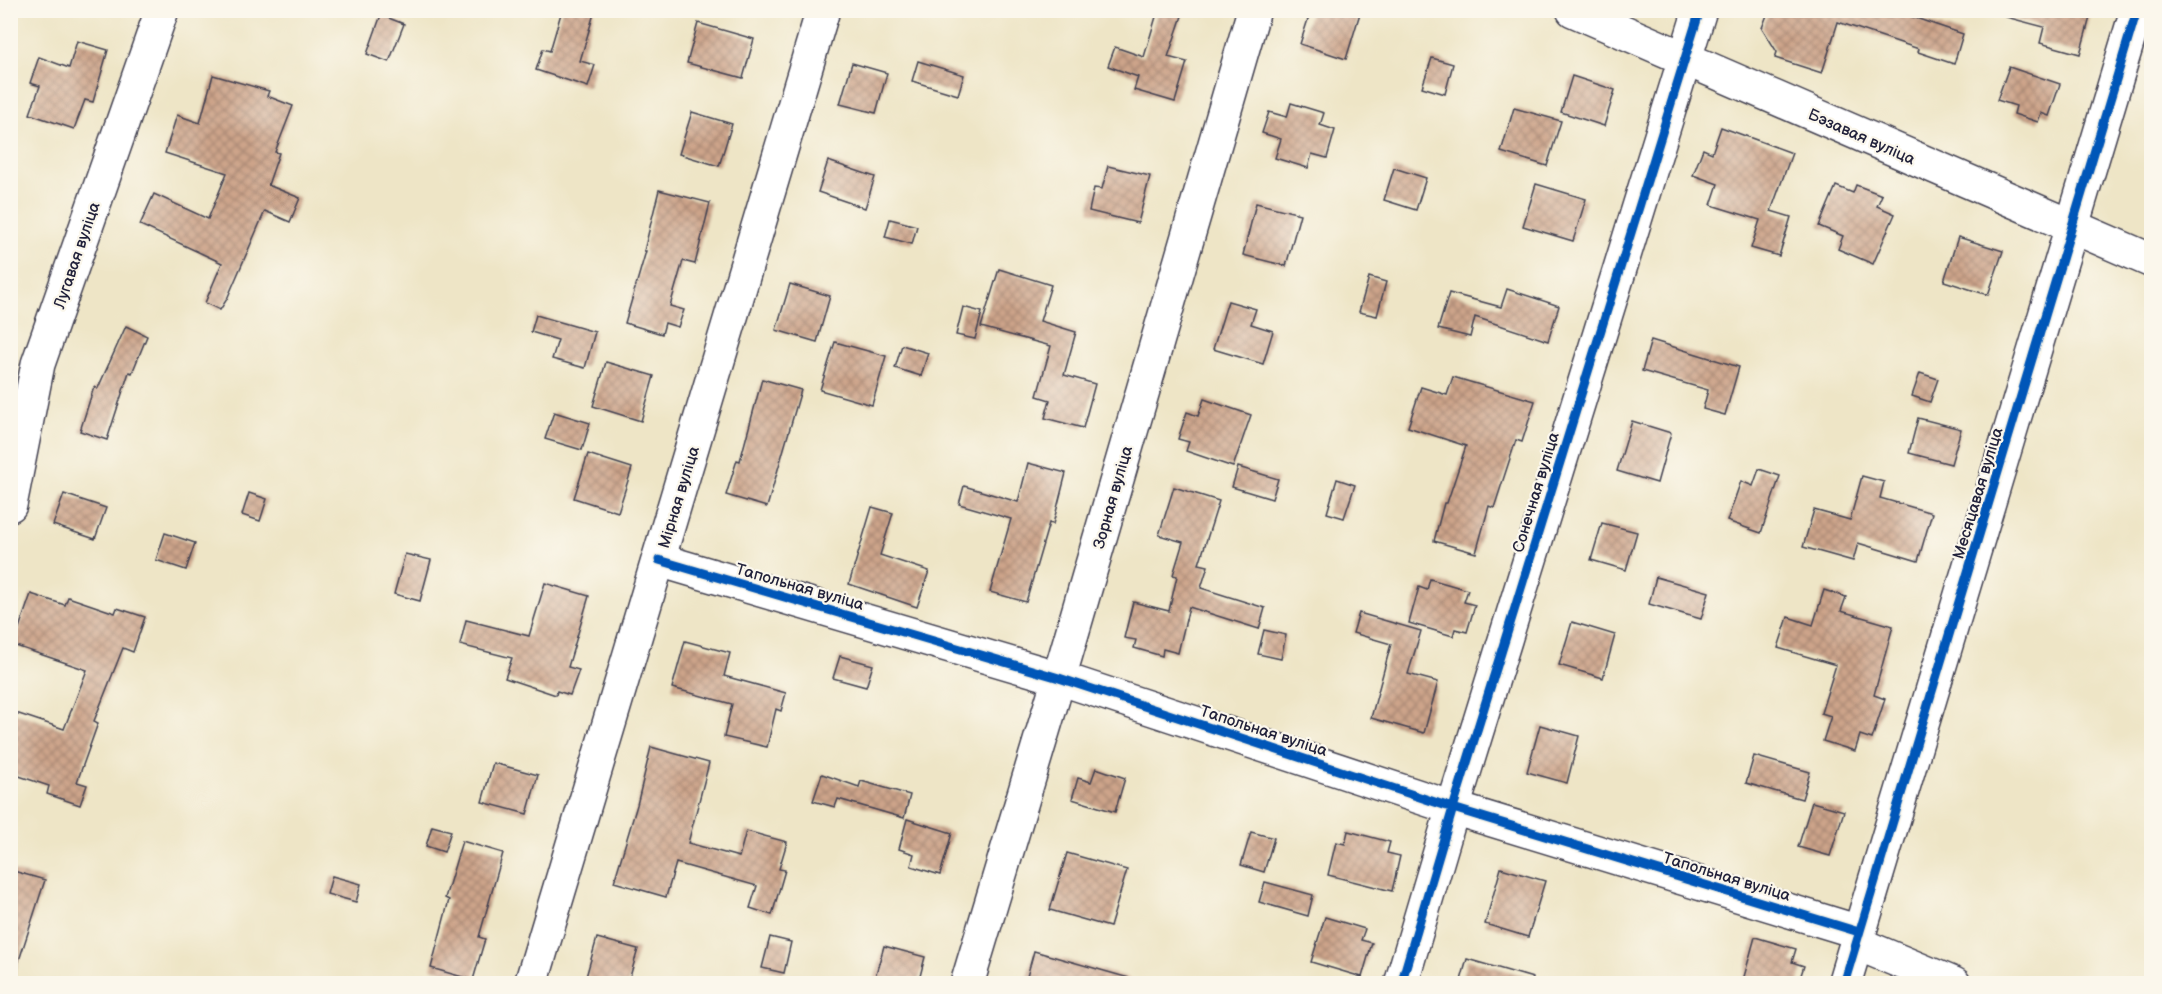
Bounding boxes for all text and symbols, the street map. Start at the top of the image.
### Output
street label: Бэзавая вуліца [1805,105,1918,170]
street label: Лугавая вуліца [50,199,105,312]
street label: Месяцавая вуліца [1949,425,2008,562]
street label: Сонечная вуліца [1509,429,1564,555]
street label: Зорная вуліца [1090,443,1137,551]
street label: Мірная вуліца [655,444,704,551]
street label: Тапольная вуліца [733,560,866,615]
street label: Тапольная вуліца [1198,702,1330,761]
street label: Тапольная вуліца [1660,849,1793,906]

